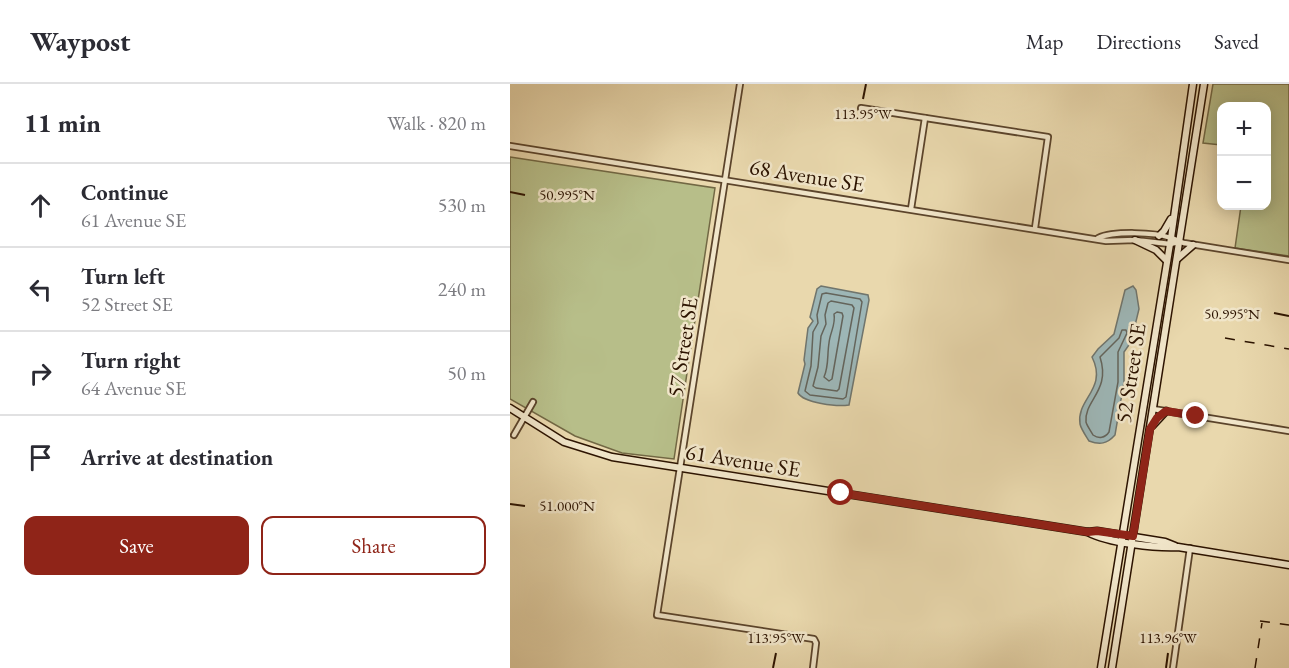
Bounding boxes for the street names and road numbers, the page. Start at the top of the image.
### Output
street label: 68 Avenue SE [748,152,866,199]
street label: 57 Street SE [660,295,705,399]
street label: 52 Street SE [1108,321,1153,425]
street label: 61 Avenue SE [684,437,802,484]

